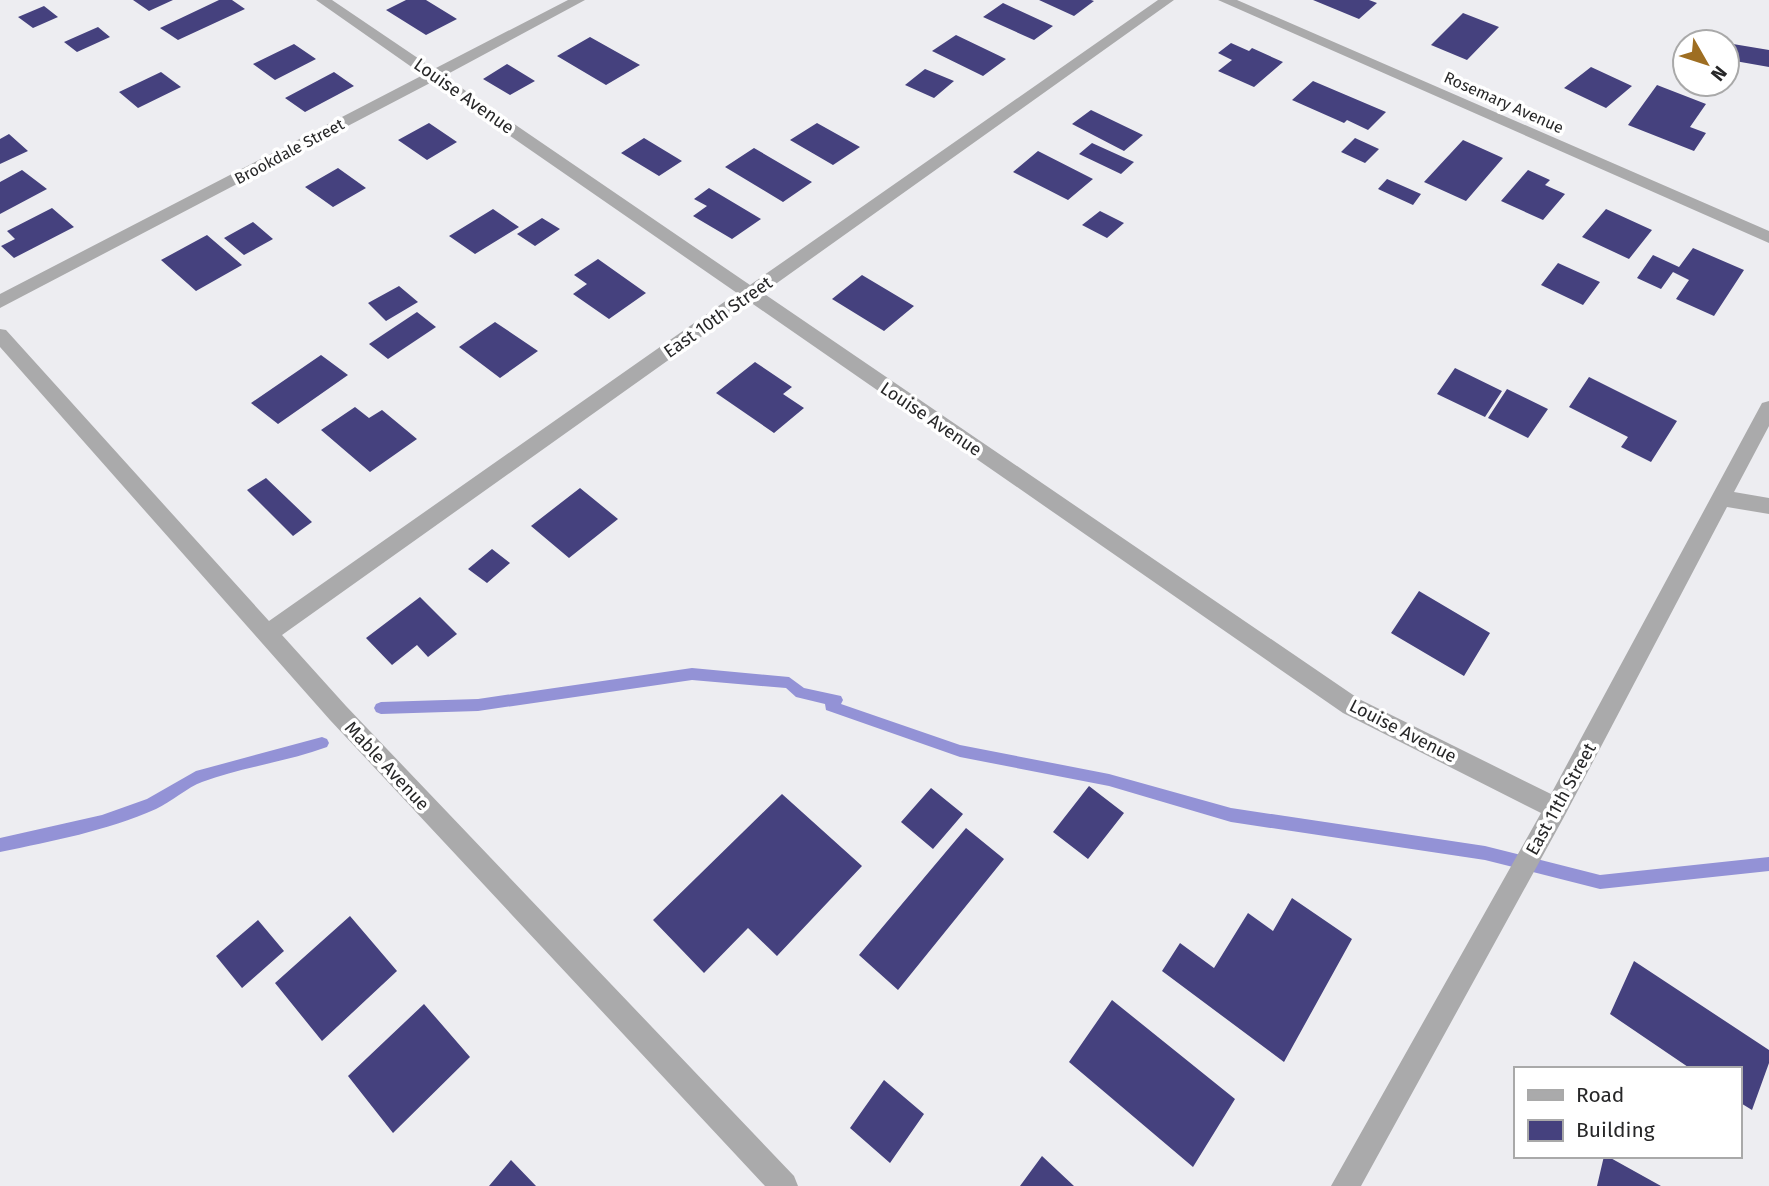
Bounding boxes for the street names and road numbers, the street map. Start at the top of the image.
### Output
street label: Louise Avenue [410,53,518,139]
street label: Rosemary Avenue [1441,68,1566,137]
street label: Brookdale Street [231,114,347,188]
street label: East 10th Street [660,271,777,362]
street label: Louise Avenue [876,377,986,461]
street label: Louise Avenue [1346,695,1460,767]
street label: Mable Avenue [340,717,434,815]
street label: East 11th Street [1521,739,1601,859]

